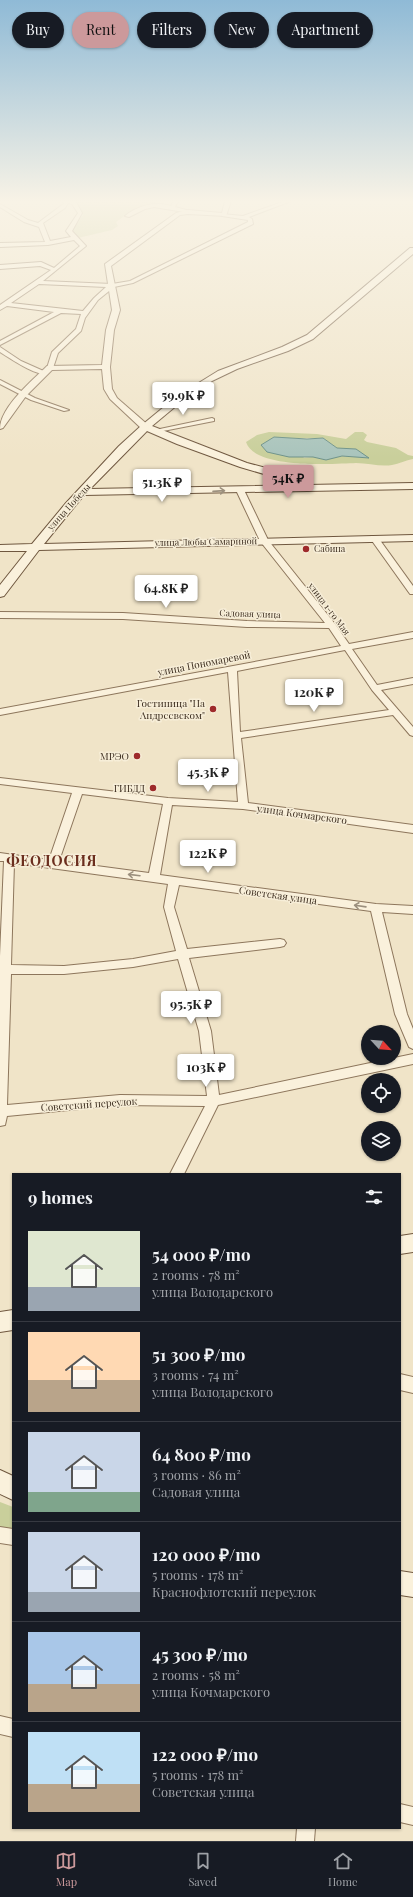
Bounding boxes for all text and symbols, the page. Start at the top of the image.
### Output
chip: Buy [12,12,64,48]
chip: Rent [72,12,129,48]
chip: Filters [137,12,206,48]
chip: New [214,12,269,48]
chip: Apartment [277,12,373,48]
pin: 59.9K ₽ [146,382,220,416]
text: 59.9K ₽ [161,386,205,403]
pin: 54K ₽ [260,465,316,499]
pin: 51.3K ₽ [125,469,199,503]
text: 54K ₽ [272,469,304,486]
text: 51.3K ₽ [142,473,182,490]
street label: улица Победы [43,480,93,533]
one-way arrow [212,487,225,495]
street label: улица Любы Самариной [154,534,258,548]
place label: Сабина [314,542,346,554]
marker: Сабина [301,544,311,554]
pin: 64.8K ₽ [129,575,203,609]
text: 64.8K ₽ [144,579,188,596]
street label: улица 1-го Мая [306,579,354,637]
street label: Садовая улица [219,606,281,620]
street label: улица Пономаревой [155,647,252,679]
pin: 120K ₽ [281,679,347,713]
text: 120K ₽ [294,683,334,700]
place label: Гостиница "На Андреевском" [137,696,205,722]
marker: Гостиница "На Андреевском" [208,704,218,714]
place label: МРЭО [100,749,129,763]
marker: МРЭО [132,751,142,761]
pin: 45.3K ₽ [171,759,245,793]
text: 45.3K ₽ [187,763,229,780]
place label: ГИБДД [114,781,146,795]
marker: ГИБДД [148,783,158,793]
street label: улица Кочмарского [255,801,348,827]
pin: 122K ₽ [175,840,241,874]
text: 122K ₽ [189,844,227,861]
district label: ФЕОДОСИЯ [6,851,98,870]
one-way arrow [128,871,141,879]
street label: Советская улица [238,883,318,907]
one-way arrow [354,902,367,910]
pin: 95.5K ₽ [154,991,228,1025]
text: 95.5K ₽ [170,995,212,1012]
north arrow [361,1025,401,1065]
map controls [361,1025,401,1161]
pin: 103K ₽ [173,1054,239,1088]
text: 103K ₽ [186,1058,226,1075]
button: locate [361,1073,401,1113]
street label: Советский переулок [40,1094,138,1114]
button: layers [361,1121,401,1161]
text: 9 homes [28,1186,93,1208]
icon: filters [363,1186,385,1208]
text: 54 000 ₽/mo [152,1243,251,1265]
icon: home [60,1247,108,1295]
text: 2 rooms · 78 m² [152,1266,240,1283]
text: улица Володарского [152,1283,273,1300]
text: 51 300 ₽/mo [152,1343,245,1365]
icon: home [60,1348,108,1396]
text: 3 rooms · 74 m² [152,1366,239,1383]
text: улица Володарского [152,1383,273,1400]
text: 64 800 ₽/mo [152,1443,251,1465]
icon: home [60,1448,108,1496]
text: 3 rooms · 86 m² [152,1466,241,1483]
text: Садовая улица [152,1483,240,1500]
text: 120 000 ₽/mo [152,1543,260,1565]
icon: home [60,1548,108,1596]
text: 5 rooms · 178 m² [152,1566,244,1583]
text: Краснофлотский переулок [152,1583,316,1600]
text: 45 300 ₽/mo [152,1643,248,1665]
icon: home [60,1648,108,1696]
text: 2 rooms · 58 m² [152,1666,240,1683]
text: улица Кочмарского [152,1683,270,1700]
text: 122 000 ₽/mo [152,1743,258,1765]
icon: home [60,1748,108,1796]
text: 5 rooms · 178 m² [152,1766,244,1783]
text: Советская улица [152,1783,255,1800]
tab: Map [55,1850,77,1889]
tab: Saved [188,1850,217,1889]
tab: Home [328,1850,357,1889]

